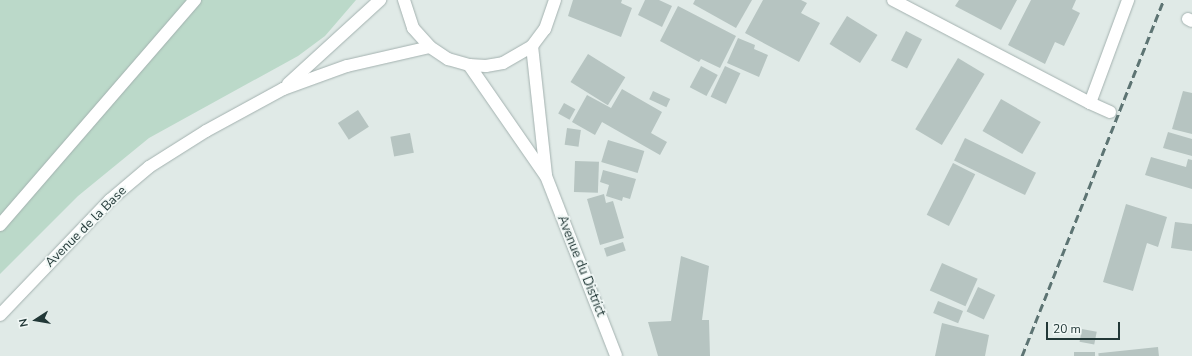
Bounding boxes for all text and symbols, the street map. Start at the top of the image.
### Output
street label: Avenue de la Base [42,183,130,271]
street label: Avenue du District [554,213,608,319]
north arrow [16,300,56,340]
scale bar [1048,314,1122,340]
text: N [16,317,32,328]
text: 20 m [1053,321,1081,337]

